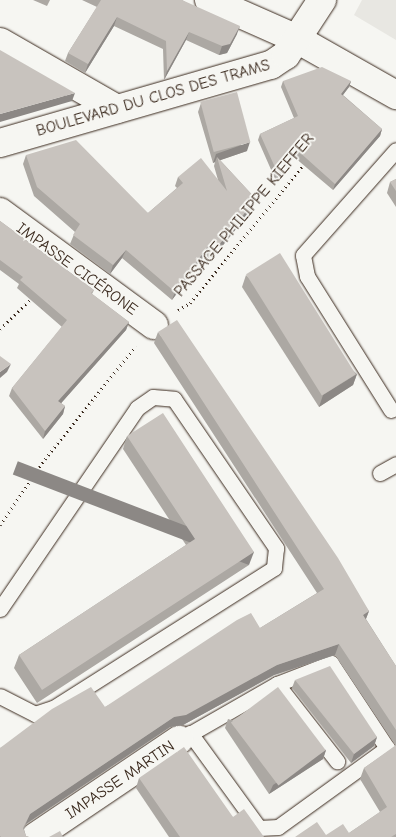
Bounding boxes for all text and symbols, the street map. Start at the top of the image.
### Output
street label: BOULEVARD DU CLOS DES TRAMS [34,55,272,141]
street label: PASSAGE PHILIPPE KIEFFER [170,129,318,301]
street label: IMPASSE CICÉRONE [13,219,141,319]
street label: IMPASSE MARTIN [62,736,178,824]

